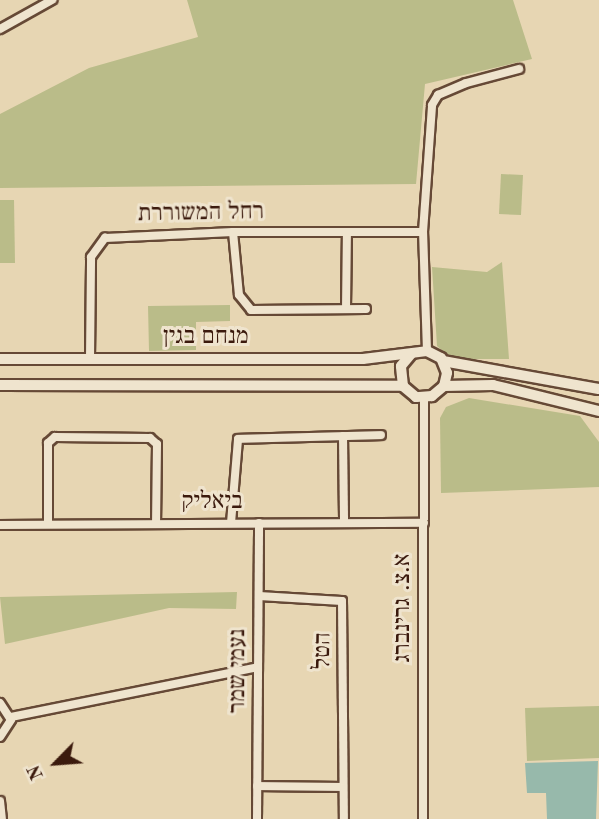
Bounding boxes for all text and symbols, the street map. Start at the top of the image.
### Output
street label: רחל המשוררת [138,198,264,230]
street label: מנחם בגין [163,324,249,352]
street label: ביאליק [181,489,243,517]
street label: א.צ. גרינברג [390,553,418,663]
street label: נעמי שמר [225,629,253,713]
street label: הטל [309,632,339,670]
north arrow [21,728,91,798]
text: N [25,761,48,783]

